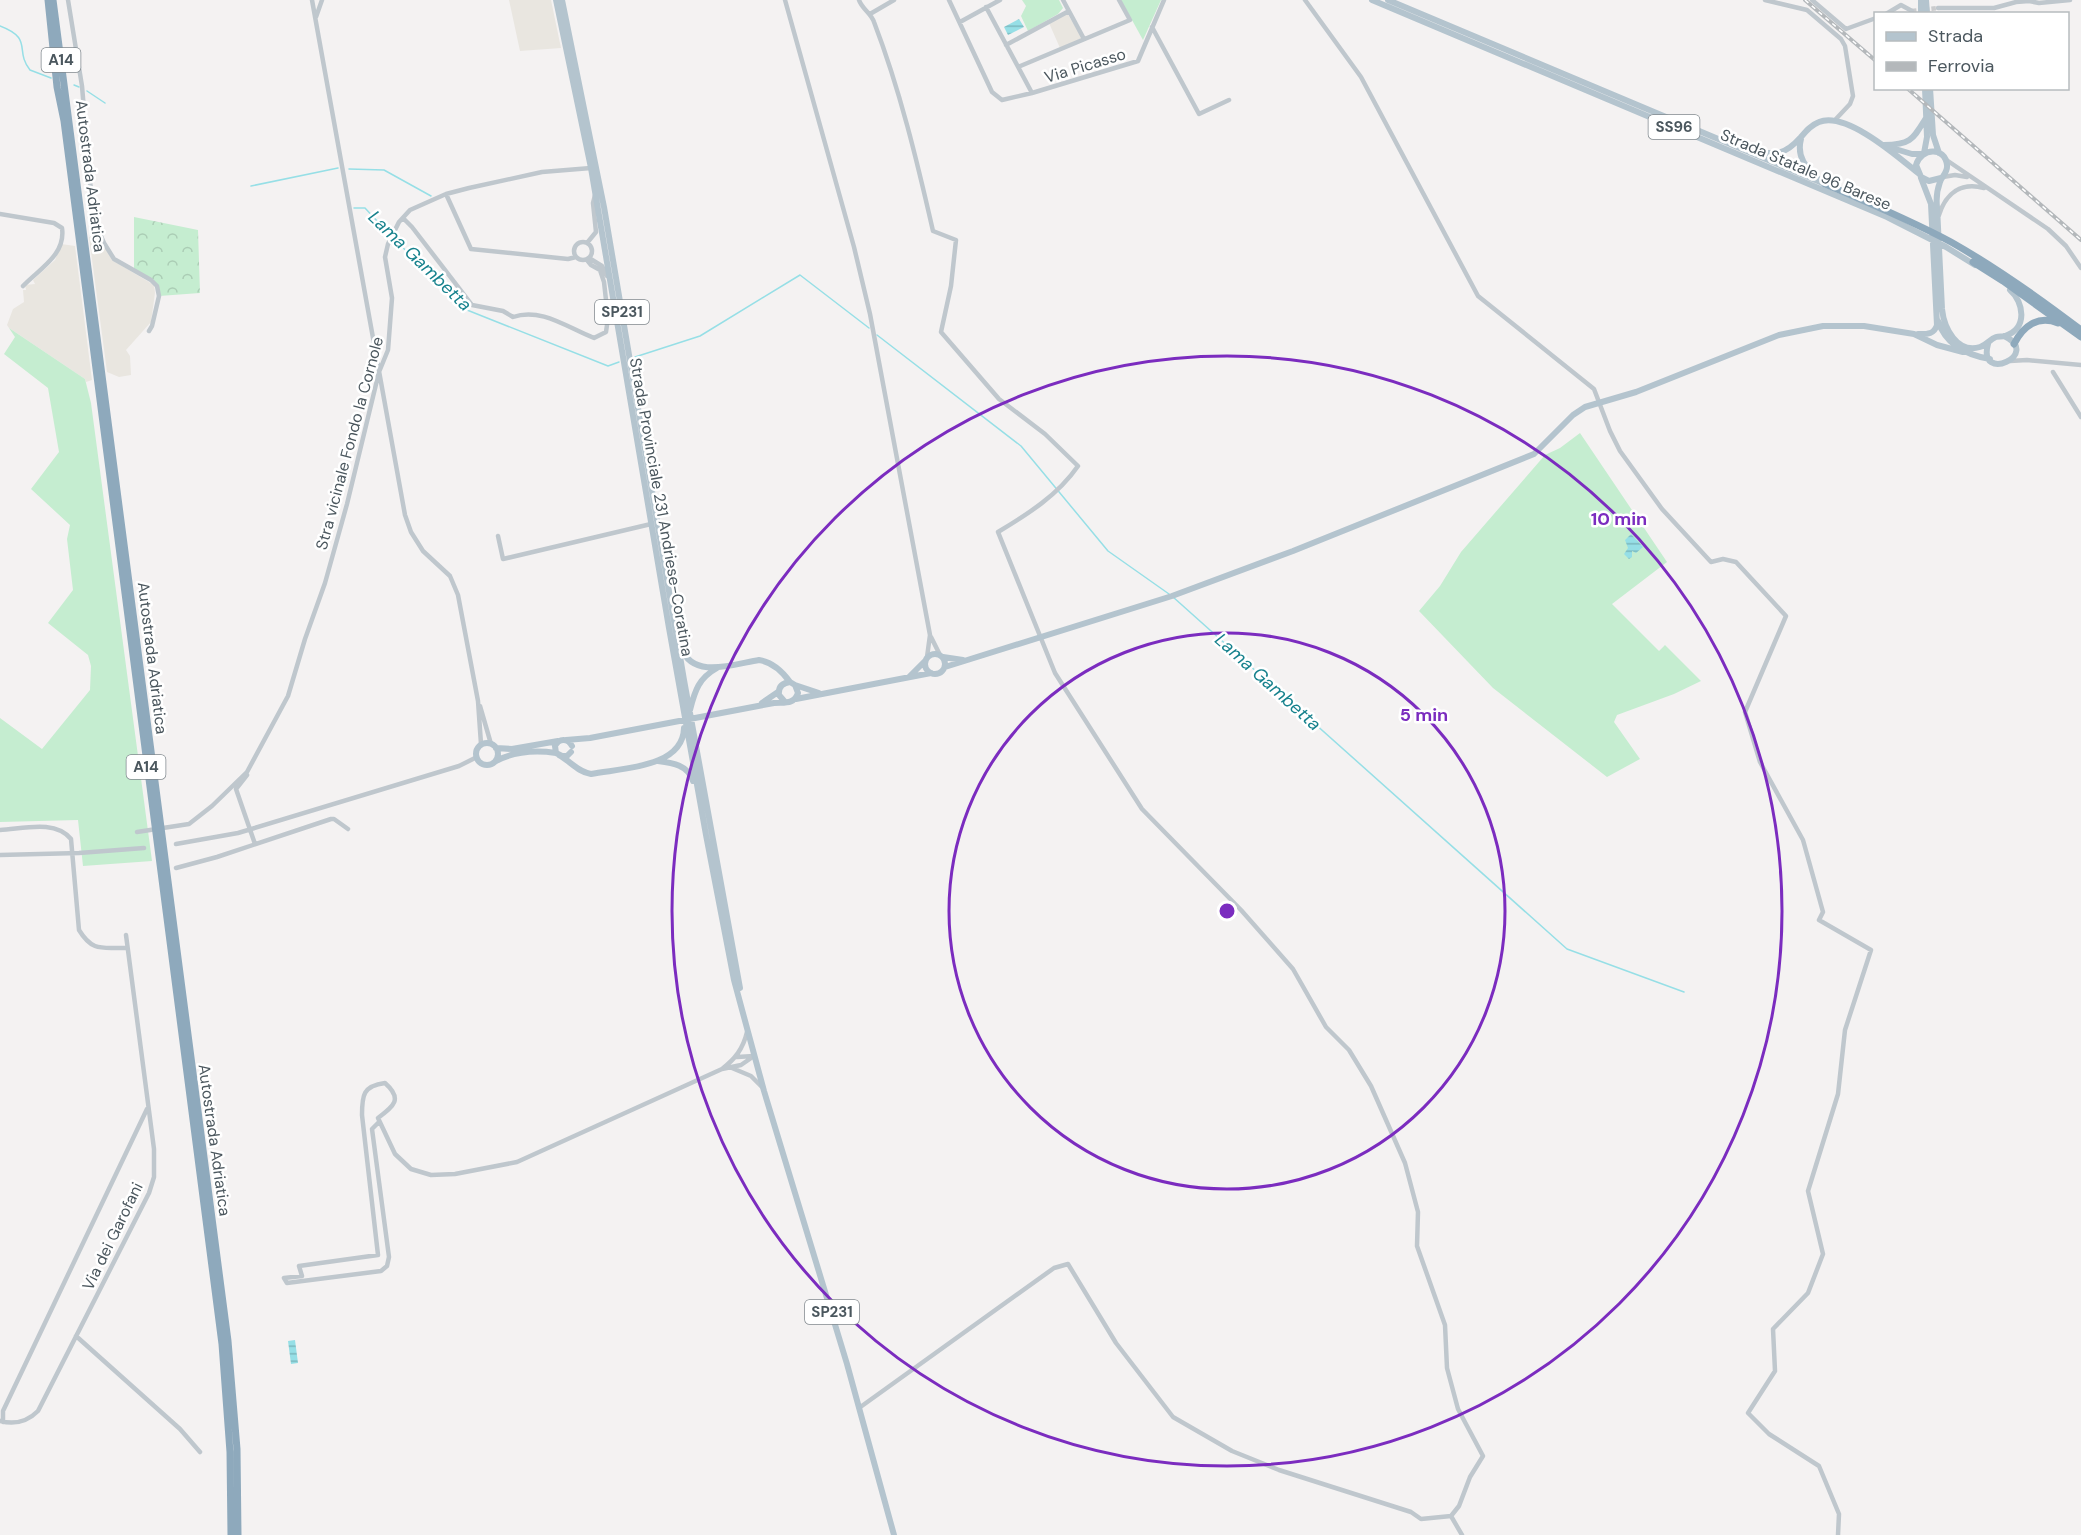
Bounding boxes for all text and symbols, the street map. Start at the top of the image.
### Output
legend [1874,12,2069,90]
text: Strada [1928,24,1983,48]
street label: Via Picasso [1042,43,1128,88]
road number: A14 [42,48,80,72]
text: Ferrovia [1928,54,1994,78]
street label: Autostrada Adriatica [71,99,110,253]
road number: SS96 [1648,115,1700,139]
street label: Strada Statale 96 Barese [1717,124,1894,215]
water label: Lama Gambetta [363,205,477,317]
road number: SP231 [595,300,649,324]
street label: Stra vicinale Fondo la Cornole [311,334,388,552]
street label: Strada Provinciale 231 Andriese-Coratina [625,356,698,658]
text: 10 min [1591,507,1647,531]
street label: Autostrada Adriatica [133,581,172,735]
water label: Lama Gambetta [1210,628,1326,736]
text: 5 min [1400,703,1448,727]
road number: A14 [126,755,166,779]
centre of rings [1217,901,1237,921]
street label: Autostrada Adriatica [193,1063,236,1217]
street label: Via dei Garofani [77,1179,148,1294]
road number: SP231 [805,1300,859,1324]

